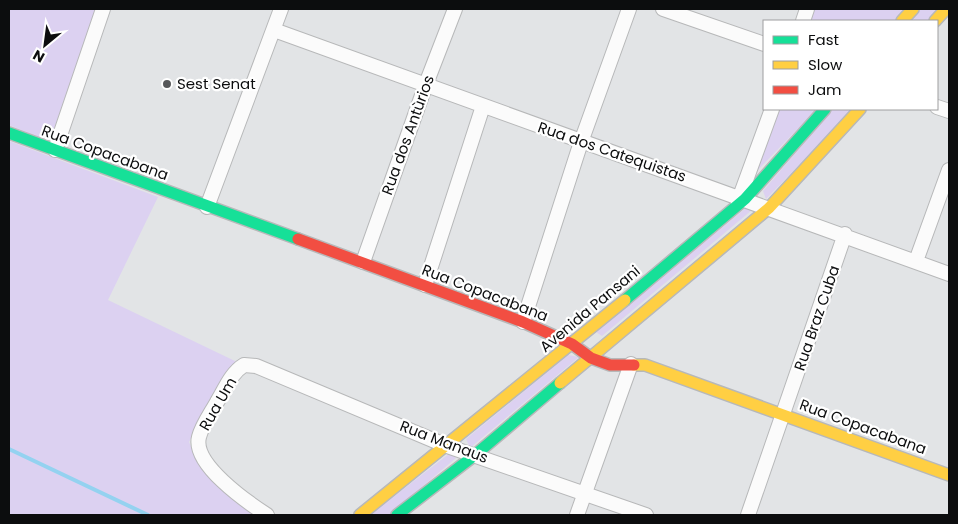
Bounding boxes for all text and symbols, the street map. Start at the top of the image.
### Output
north arrow [20,20,70,70]
legend [763,20,938,110]
text: Fast [808,29,839,50]
text: N [29,45,48,68]
text: Slow [808,54,843,75]
street label: Rua dos Antùrios [376,72,439,198]
place label: Sest Senat [177,73,256,94]
marker: Sest Senat [161,78,173,90]
text: Jam [808,79,842,100]
street label: Rua dos Catequistas [535,116,689,187]
street label: Rua Copacabana [39,120,172,185]
street label: Rua Copacabana [419,259,551,326]
street label: Avenida Pansani [535,260,644,357]
street label: Rua Braz Cuba [789,262,844,373]
street label: Rua Um [194,373,241,434]
street label: Rua Copacabana [797,394,930,459]
street label: Rua Manaus [397,415,492,468]

